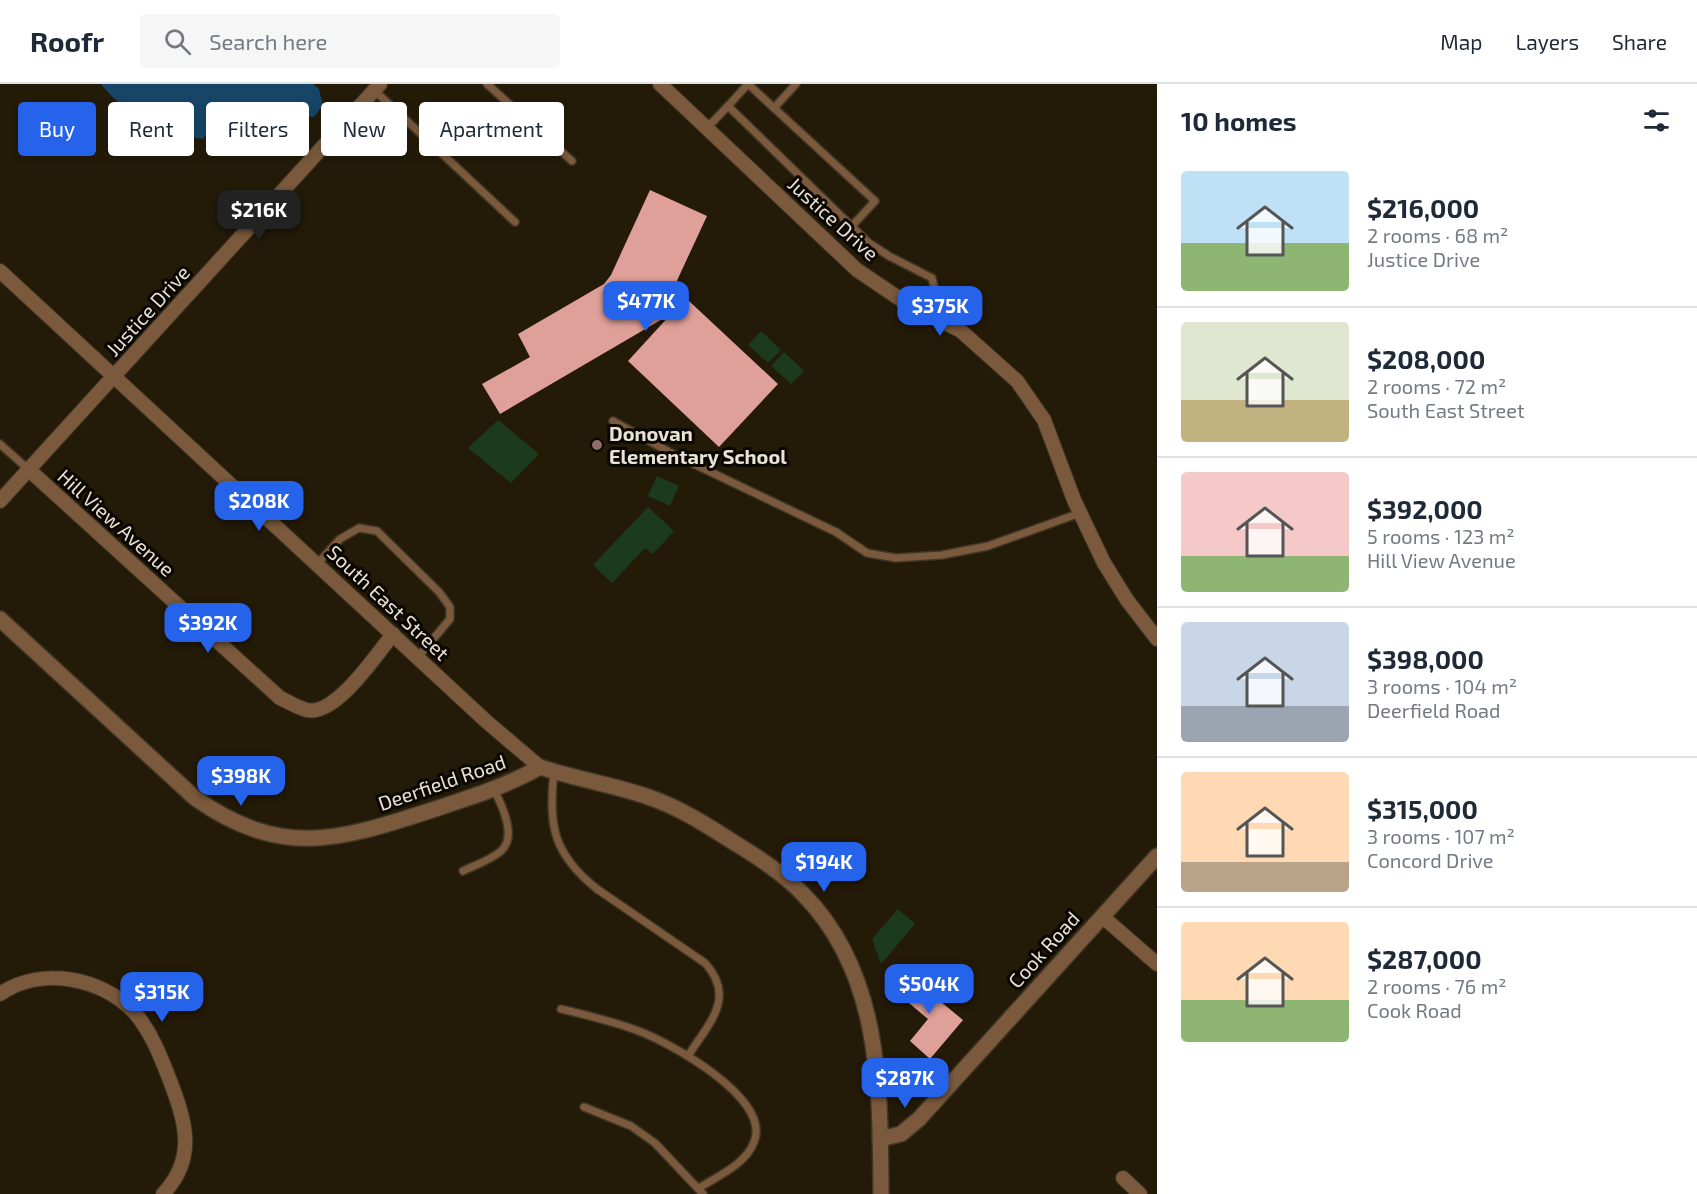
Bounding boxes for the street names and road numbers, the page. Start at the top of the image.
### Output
street label: Justice Drive [784,171,884,265]
street label: Justice Drive [100,260,194,360]
street label: Hill View Avenue [53,464,180,581]
street label: South East Street [323,540,455,665]
street label: Deerfield Road [375,749,509,815]
street label: Cook Road [1003,906,1084,993]

